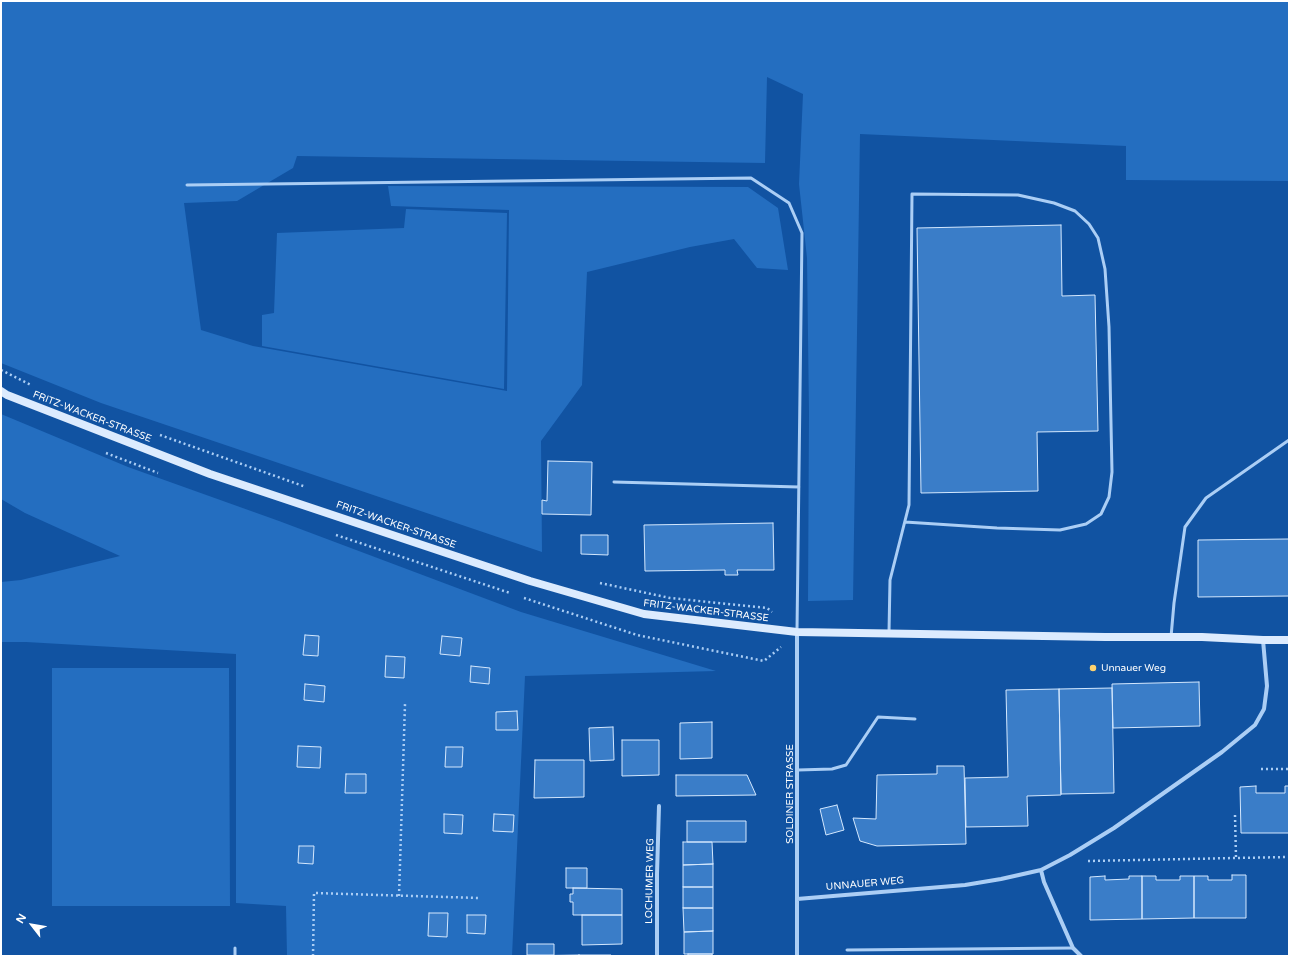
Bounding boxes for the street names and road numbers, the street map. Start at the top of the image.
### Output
street label: FRITZ-WACKER-STRASSE [31,389,153,445]
street label: FRITZ-WACKER-STRASSE [334,499,458,551]
street label: FRITZ-WACKER-STRASSE [643,597,769,625]
street label: SOLDINER STRASSE [784,744,796,844]
street label: LOCHUMER WEG [643,838,657,924]
street label: UNNAUER WEG [825,875,905,893]

